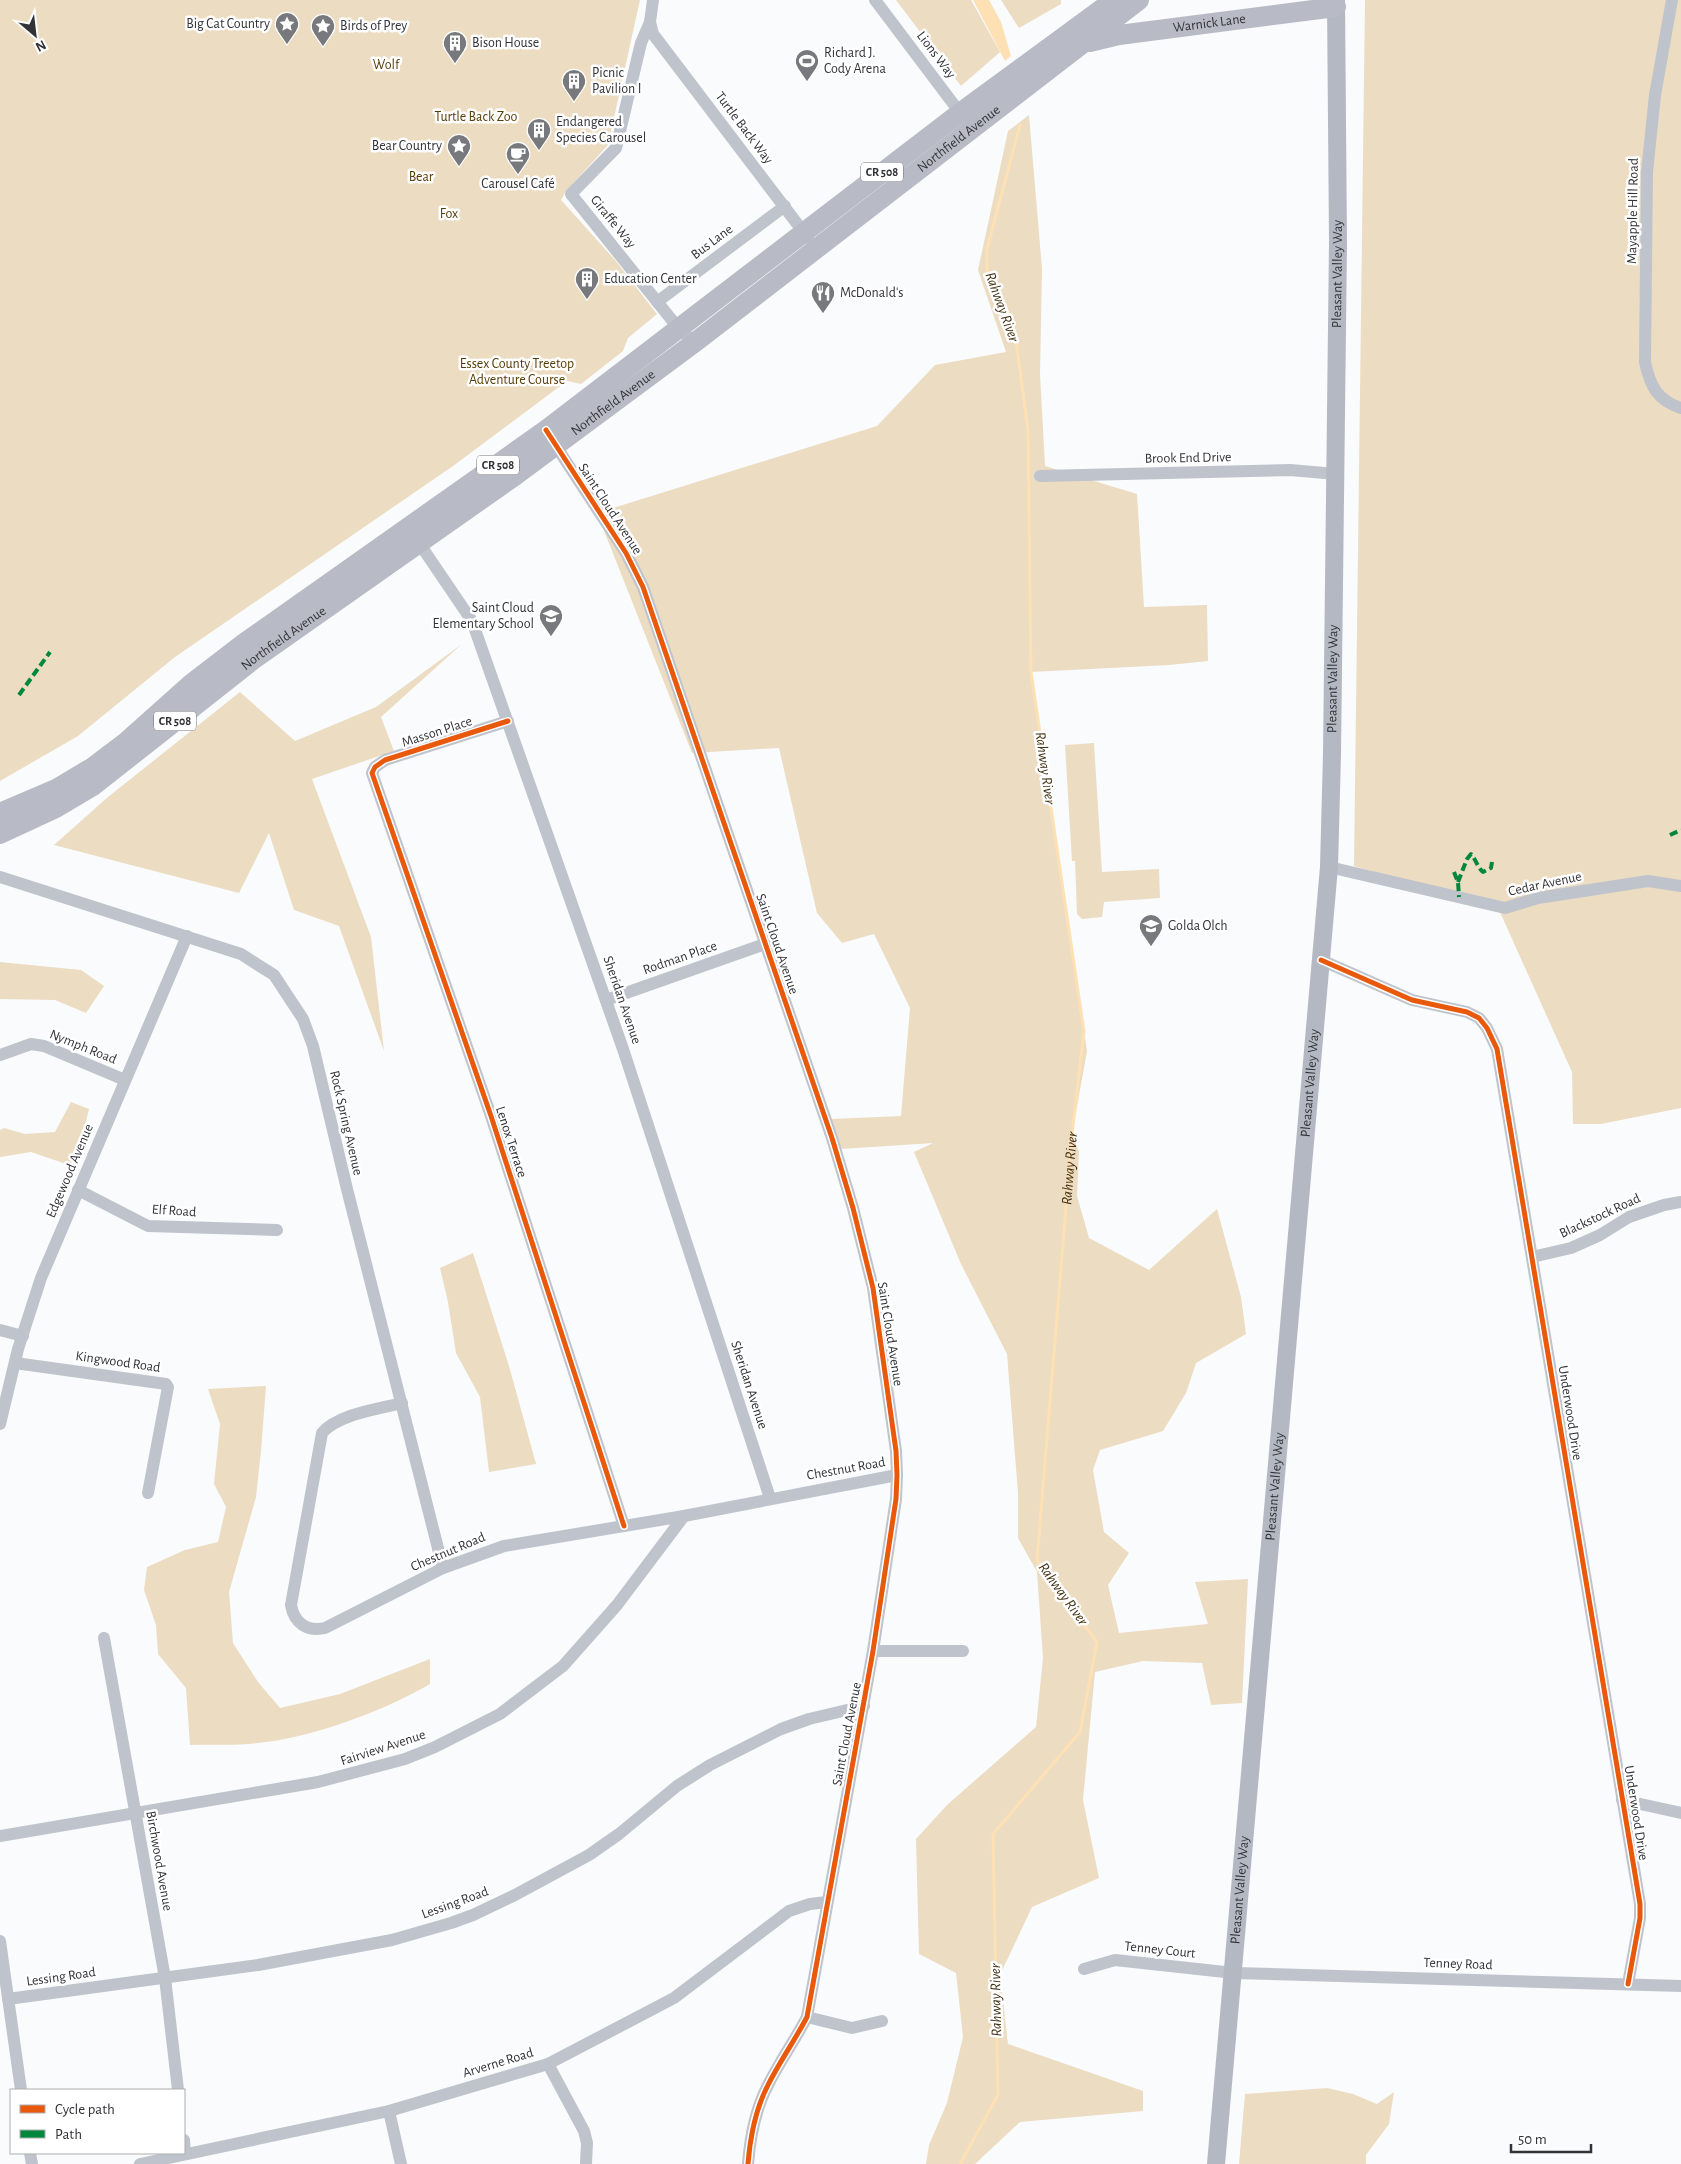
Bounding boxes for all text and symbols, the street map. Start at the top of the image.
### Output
north arrow [10,10,60,60]
place icon: Big Cat Country [274,11,300,45]
street label: Warnick Lane [1172,12,1247,35]
place icon: Birds of Prey [310,13,336,47]
place label: Big Cat Country [186,17,270,31]
place label: Birds of Prey [340,19,407,33]
street label: Lions Way [914,29,958,81]
building icon: Bison House [442,30,468,64]
place label: Bison House [472,36,539,50]
text: N [33,37,48,54]
place label: Richard J. Cody Arena [824,46,887,76]
sports icon: Richard J. Cody Arena [794,48,820,82]
park label: Wolf [373,58,400,72]
place label: Picnic Pavilion I [592,66,641,96]
building icon: Picnic Pavilion I [561,68,587,102]
street label: Turtle Back Way [712,89,776,167]
street label: Northfield Avenue [915,103,1003,175]
park label: Turtle Back Zoo [435,110,518,124]
place label: Endangered Species Carousel [556,115,646,145]
building icon: Endangered Species Carousel [526,117,552,151]
place icon: Bear Country [446,133,472,167]
place label: Bear Country [372,139,442,153]
cafe icon: Carousel Café [505,141,531,175]
street label: Mayapple Hill Road [1625,158,1641,264]
road number: CR 508 [861,162,903,182]
park label: Bear [409,170,434,184]
place label: Carousel Café [481,177,555,191]
street label: Giraffe Way [588,193,638,251]
park label: Fox [440,207,458,221]
street label: Pleasant Valley Way [1330,220,1345,328]
street label: Bus Lane [689,222,735,262]
building icon: Education Center [574,266,600,300]
water label: Rahway River [982,270,1022,345]
place label: Education Center [604,272,697,286]
restaurant icon: McDonald's [810,280,836,314]
place label: McDonald's [840,286,903,300]
park label: Essex County Treetop Adventure Course [460,357,574,387]
street label: Northfield Avenue [569,367,658,438]
street label: Brook End Drive [1144,450,1232,466]
road number: CR 508 [477,456,519,474]
street label: Saint Cloud Avenue [575,461,645,557]
place label: Saint Cloud Elementary School [433,601,534,631]
school or university icon: Saint Cloud Elementary School [538,603,564,637]
street label: Northfield Avenue [239,604,329,673]
street label: Pleasant Valley Way [1325,625,1341,733]
road number: CR 508 [154,711,196,730]
street label: Masson Place [400,714,474,750]
water label: Rahway River [1032,731,1058,806]
street label: Cedar Avenue [1507,869,1583,899]
street label: Saint Cloud Avenue [753,892,801,996]
school or university icon: Golda Olch [1138,913,1164,947]
place label: Golda Olch [1168,919,1228,933]
street label: Rodman Place [641,939,719,977]
street label: Sheridan Avenue [600,954,644,1046]
street label: Nymph Road [48,1027,118,1067]
street label: Pleasant Valley Way [1298,1028,1322,1138]
street label: Rock Spring Avenue [327,1069,365,1177]
street label: Lenox Terrace [493,1105,529,1179]
street label: Edgewood Avenue [44,1122,96,1220]
water label: Rahway River [1059,1130,1080,1205]
street label: Blackstock Road [1557,1191,1643,1241]
street label: Elf Road [151,1202,197,1220]
street label: Saint Cloud Avenue [875,1281,905,1387]
street label: Sheridan Avenue [728,1339,770,1431]
street label: Kingwood Road [75,1349,161,1375]
street label: Underwood Drive [1556,1365,1584,1461]
street label: Pleasant Valley Way [1263,1432,1287,1541]
street label: Chestnut Road [806,1455,886,1483]
street label: Chestnut Road [409,1530,487,1574]
water label: Rahway River [1035,1560,1091,1629]
street label: Saint Cloud Avenue [830,1681,864,1787]
street label: Fairview Avenue [339,1728,427,1768]
street label: Underwood Drive [1622,1765,1650,1861]
street label: Birchwood Avenue [143,1810,175,1912]
street label: Pleasant Valley Way [1228,1835,1252,1945]
street label: Lessing Road [420,1884,490,1922]
street label: Tenney Court [1124,1939,1197,1961]
street label: Tenney Road [1423,1956,1493,1972]
water label: Rahway River [988,1962,1004,2037]
street label: Lessing Road [25,1965,97,1989]
street label: Arverne Road [461,2046,535,2080]
legend [10,2089,185,2154]
text: Cycle path [55,2102,115,2117]
scale bar [1511,2122,1591,2154]
text: Path [55,2127,82,2142]
text: 50 m [1518,2132,1547,2147]

